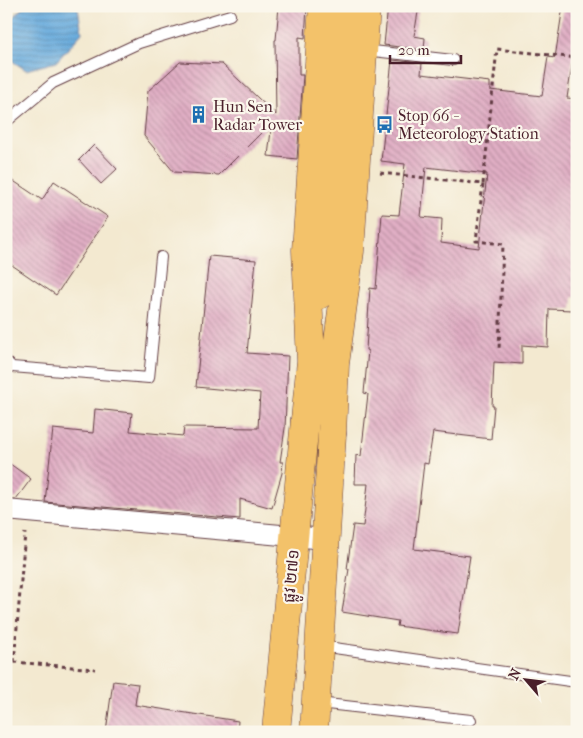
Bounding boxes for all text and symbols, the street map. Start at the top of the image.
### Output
scale bar [390,32,462,64]
text: 20 m [398,41,430,59]
place label: Hun Sen Radar Tower [213,97,302,134]
building icon: Hun Sen Radar Tower [189,105,209,125]
place label: Stop 66 - Meteorology Station [398,106,539,143]
bus stop icon: Stop 66 - Meteorology Station [374,114,394,134]
street label: ផ្លូវ ២៧១ [279,549,308,604]
north arrow [500,656,550,706]
text: N [505,665,525,683]

